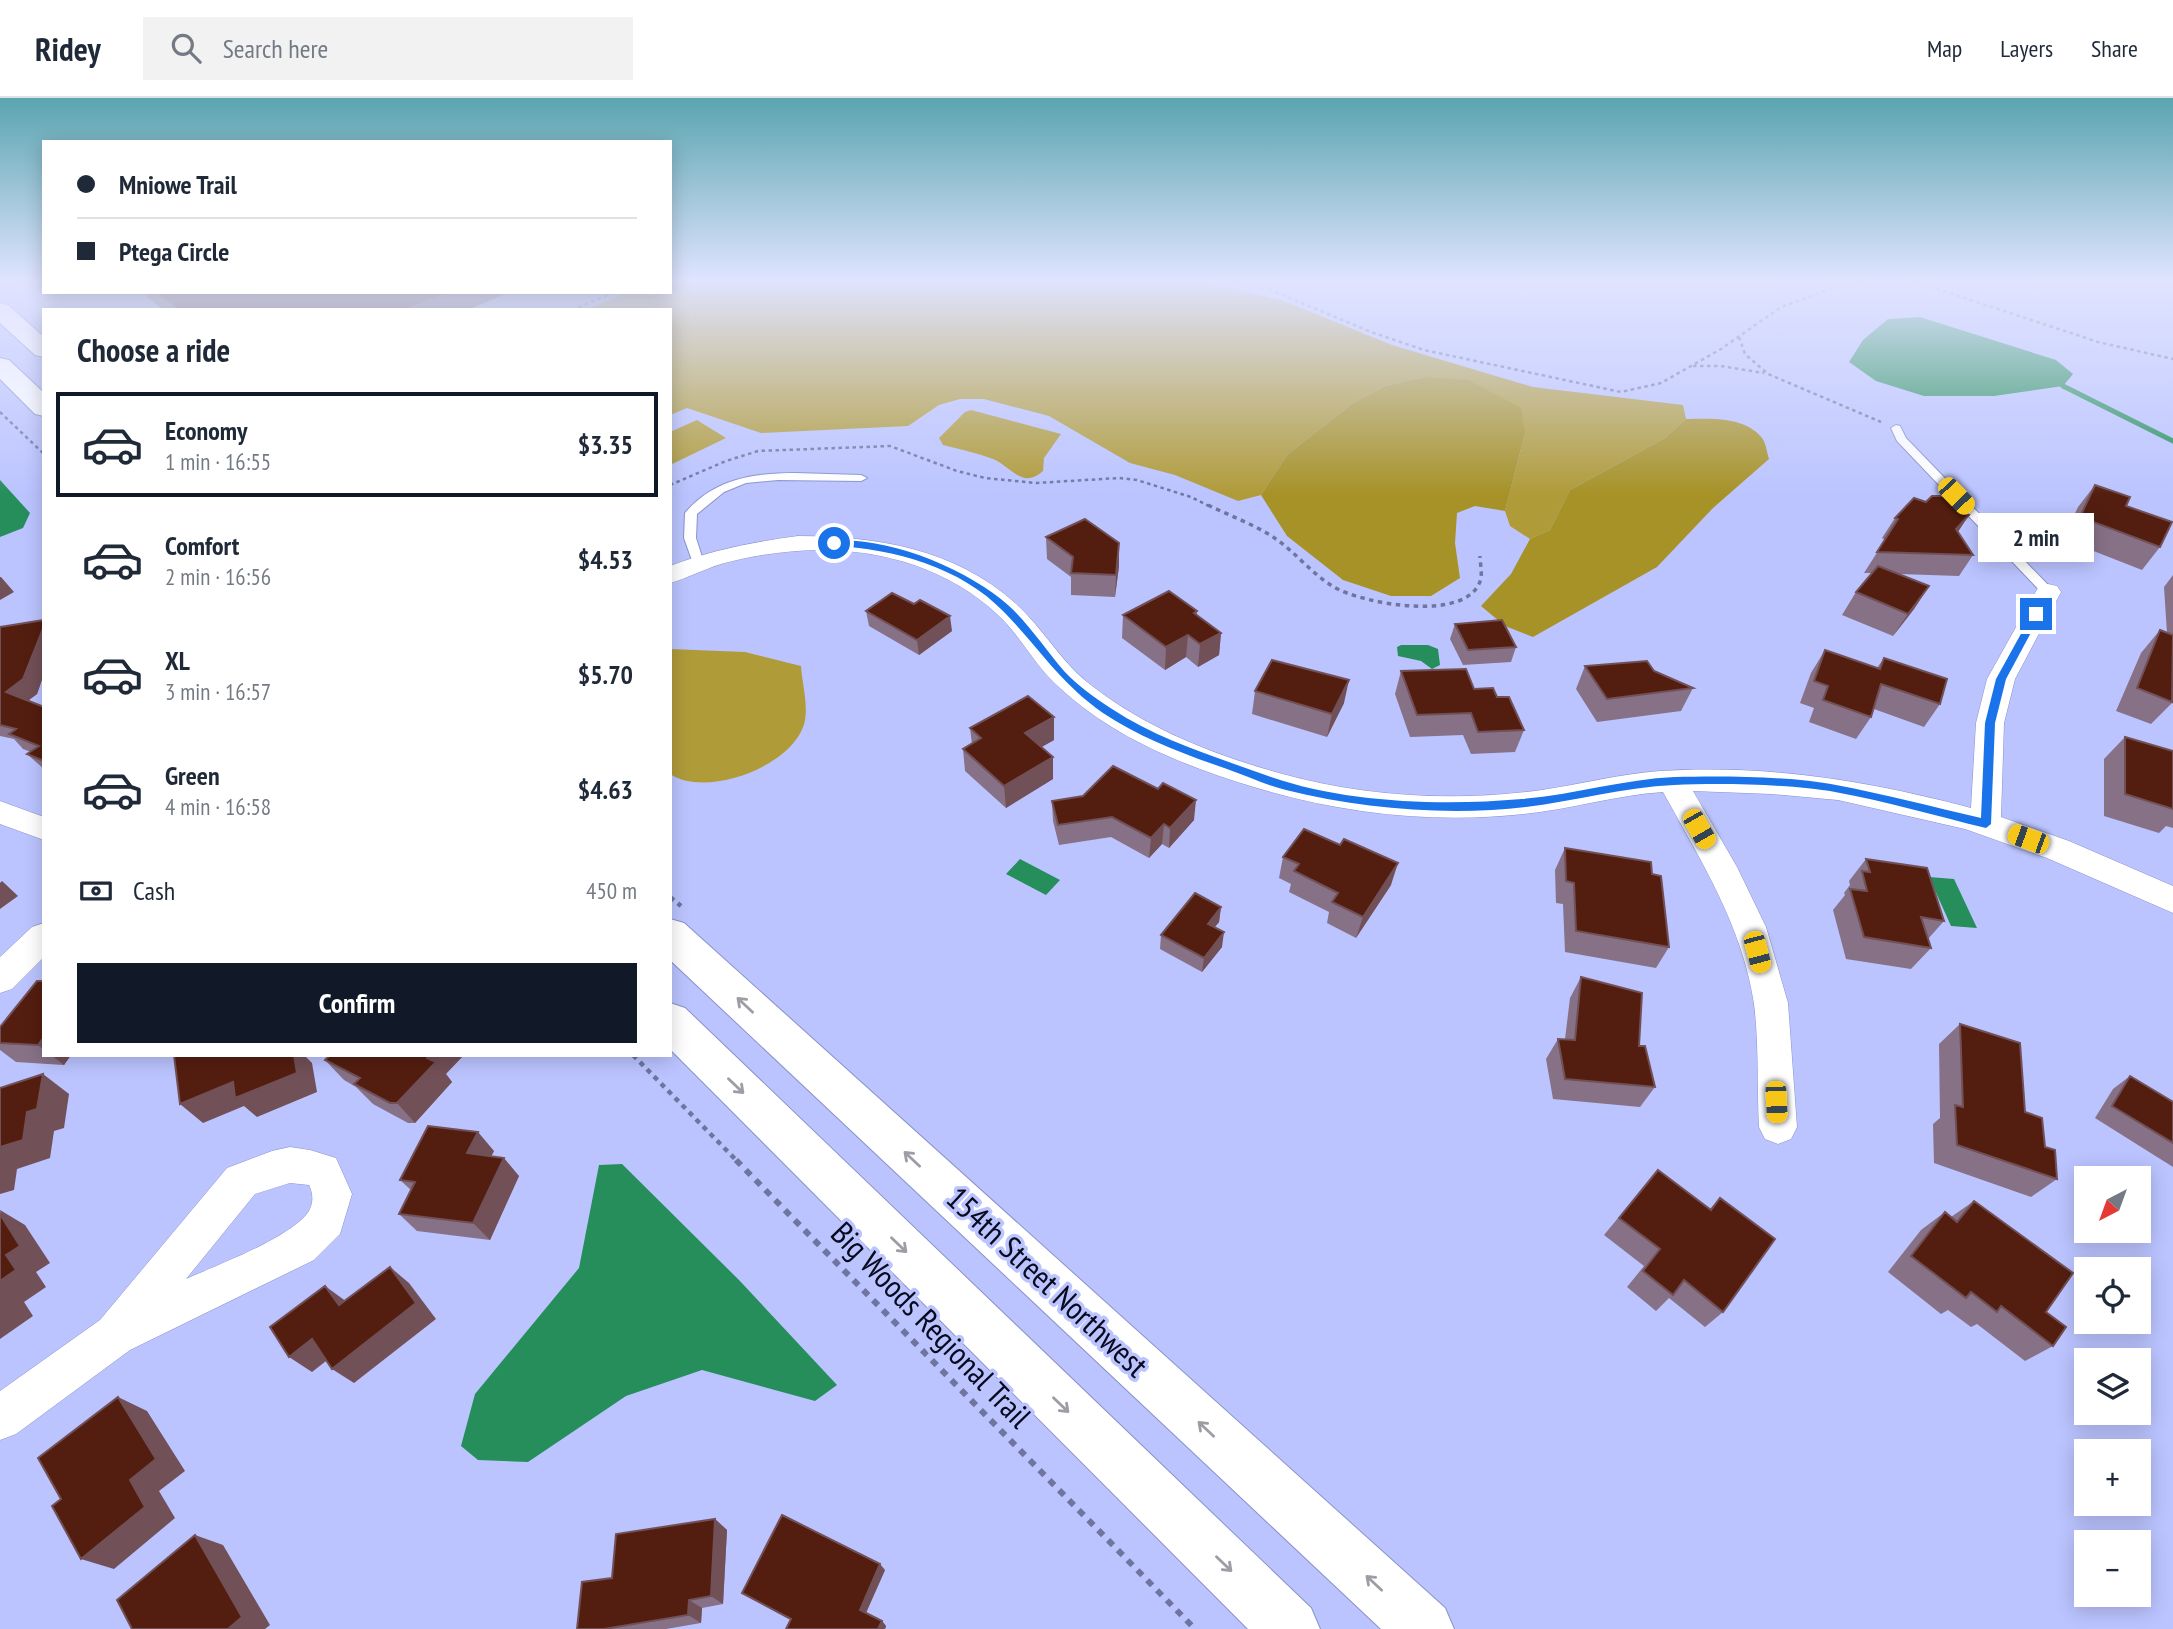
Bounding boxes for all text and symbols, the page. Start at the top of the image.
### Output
search box [143,17,633,80]
text: Ridey [35,27,101,70]
icon: search [167,29,205,67]
text: Search here [223,32,328,65]
text: Map [1927,33,1962,64]
text: Layers [2000,33,2053,64]
text: Share [2091,33,2138,64]
text: Mniowe Trail [119,168,237,201]
text: Ptega Circle [119,235,229,268]
text: Choose a ride [77,329,230,371]
icon: car [81,413,144,476]
text: Economy [165,414,247,447]
text: $3.35 [578,428,633,461]
text: 1 min · 16:55 [165,447,271,476]
car [1934,474,1979,518]
callout: 2 min [1978,512,2094,561]
text: 2 min [2013,523,2059,552]
route start [818,527,850,559]
icon: car [81,528,144,591]
text: Comfort [165,529,239,562]
text: $4.53 [578,543,633,576]
text: 2 min · 16:56 [165,562,271,591]
route end [2020,598,2052,630]
icon: car [81,643,144,706]
text: XL [165,644,190,677]
text: $5.70 [578,658,633,691]
text: 3 min · 16:57 [165,677,271,706]
icon: car [81,758,144,821]
text: Green [165,759,220,792]
text: $4.63 [578,773,633,806]
text: 4 min · 16:58 [165,792,271,821]
car [1680,806,1719,852]
car [2005,822,2052,856]
icon: cash [77,872,115,910]
text: Cash [133,874,175,907]
text: 450 m [586,876,637,905]
car [1742,929,1773,975]
button: Confirm [77,963,637,1043]
one-way arrow [737,996,754,1013]
one-way arrow [728,1077,745,1094]
car [1765,1080,1788,1124]
one-way arrow [903,1151,921,1167]
north arrow [2074,1166,2151,1242]
map controls [2074,1166,2151,1607]
street label: 154th Street Northwest [938,1177,1158,1386]
street label: Big Woods Regional Trail [822,1212,1041,1437]
one-way arrow [890,1237,907,1254]
button: locate [2074,1257,2151,1334]
button: layers [2074,1348,2151,1425]
one-way arrow [1052,1396,1069,1413]
one-way arrow [1197,1421,1215,1437]
button: + [2074,1439,2151,1516]
button: − [2074,1530,2151,1607]
one-way arrow [1215,1555,1232,1572]
one-way arrow [1365,1575,1383,1591]

